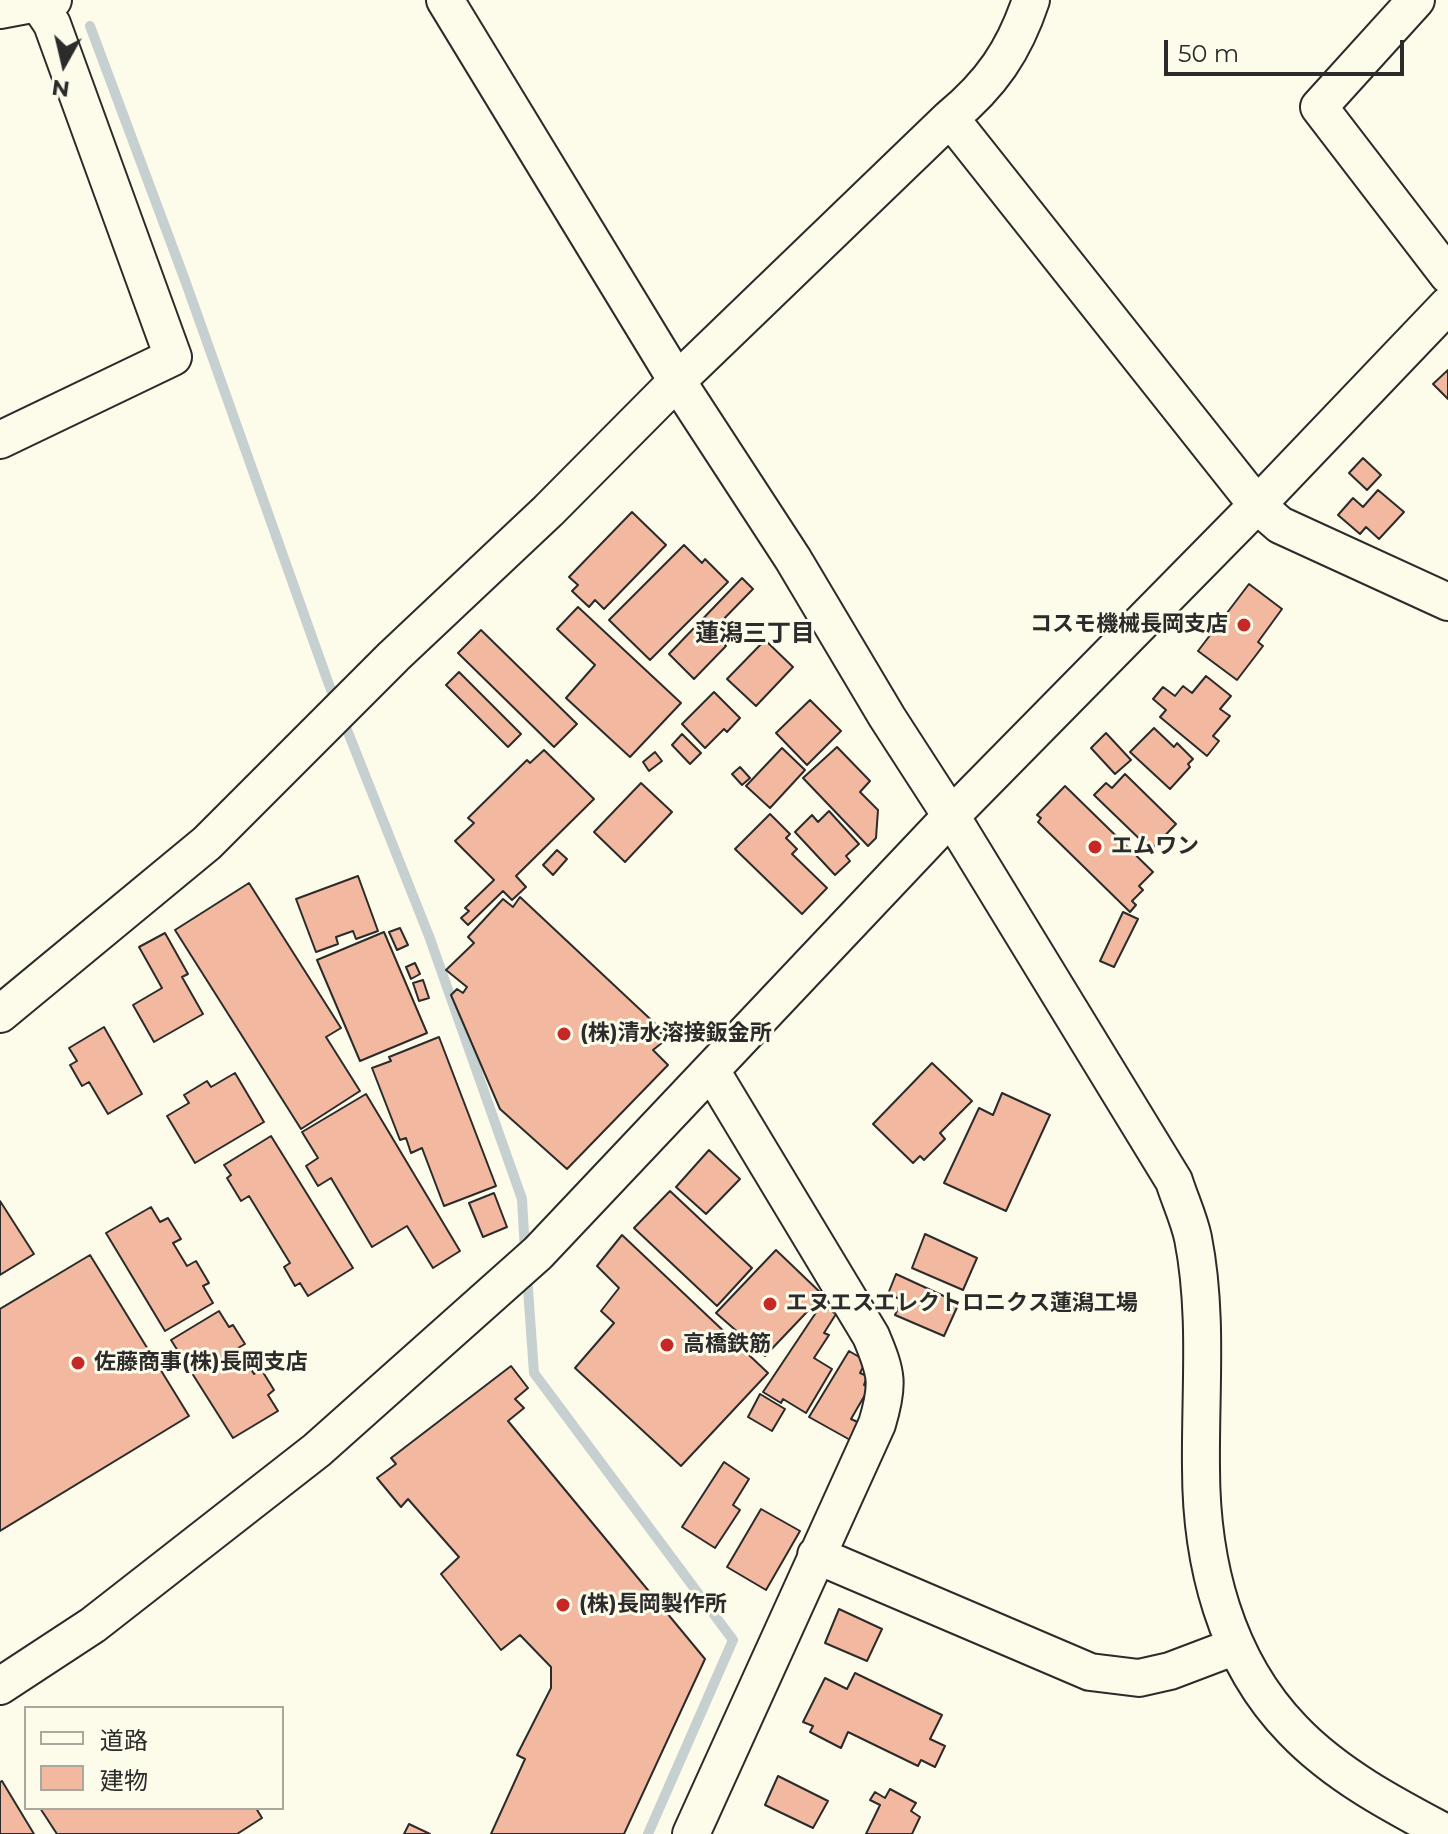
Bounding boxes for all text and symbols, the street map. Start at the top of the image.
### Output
north arrow [24,24,104,104]
scale bar [1168,24,1408,74]
text: 50 m [1178,39,1239,68]
text: N [50,74,71,103]
place label: コスモ機械長岡支店 [1030,612,1228,638]
marker: コスモ機械長岡支店 [1235,616,1253,634]
district label: 蓮潟三丁目 [695,620,815,648]
place label: エムワン [1111,834,1199,860]
marker: エムワン [1086,838,1104,856]
place label: (株)清水溶接鈑金所 [580,1021,772,1047]
marker: (株)清水溶接鈑金所 [555,1025,573,1043]
place label: エヌエスエレクトロニクス蓮潟工場 [786,1291,1138,1317]
marker: エヌエスエレクトロニクス蓮潟工場 [761,1295,779,1313]
place label: 高橋鉄筋 [683,1332,771,1358]
marker: 高橋鉄筋 [658,1336,676,1354]
place label: 佐藤商事(株)長岡支店 [94,1350,308,1376]
marker: 佐藤商事(株)長岡支店 [69,1354,87,1372]
place label: (株)長岡製作所 [579,1592,727,1618]
marker: (株)長岡製作所 [554,1596,572,1614]
legend [24,1706,284,1810]
text: 道路 [100,1726,148,1755]
text: 建物 [100,1766,148,1795]

